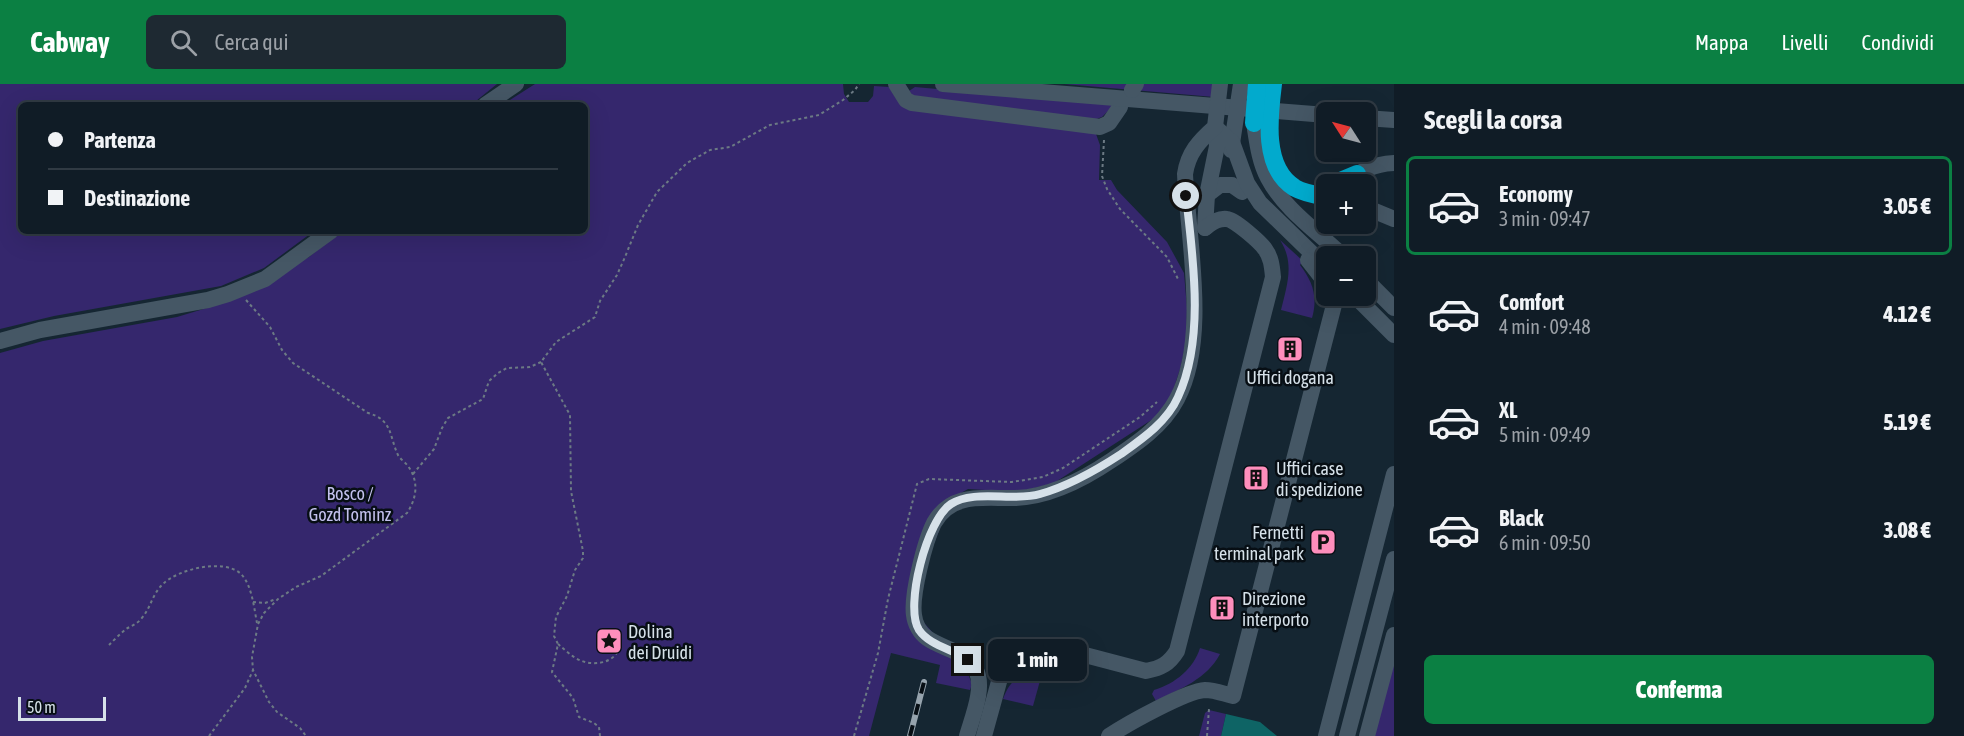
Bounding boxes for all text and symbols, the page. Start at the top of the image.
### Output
search box [146,15,566,69]
text: Cabway [30,26,110,58]
icon: search [167,26,200,59]
text: Cerca qui [215,29,289,55]
text: Mappa [1695,30,1749,54]
text: Livelli [1782,30,1828,54]
text: Condividi [1861,30,1934,54]
north arrow [1316,102,1376,162]
map controls [1316,102,1376,306]
text: Scegli la corsa [1424,104,1562,135]
text: Partenza [84,127,156,153]
button: + [1316,174,1376,234]
icon: car [1427,179,1481,233]
text: Economy [1499,181,1573,207]
route start [1172,182,1199,209]
text: Destinazione [84,185,190,211]
text: 3.05 € [1883,193,1931,219]
text: 3 min · 09:47 [1499,207,1591,230]
button: − [1316,246,1376,306]
icon: car [1427,287,1481,341]
text: Comfort [1499,289,1564,315]
text: 4.12 € [1883,301,1931,327]
text: 4 min · 09:48 [1499,315,1591,338]
building icon: Uffici dogana [1275,334,1305,364]
place label: Uffici dogana [1246,367,1334,388]
icon: car [1427,395,1481,449]
text: XL [1499,397,1517,423]
text: 5.19 € [1883,409,1931,435]
text: 5 min · 09:49 [1499,423,1591,446]
place label: Uffici case di spedizione [1276,458,1363,500]
building icon: Uffici case di spedizione [1241,463,1271,493]
park label: Bosco / Gozd Tominz [309,483,392,525]
icon: car [1427,503,1481,557]
text: Black [1499,505,1543,531]
text: 3.08 € [1883,517,1931,543]
place label: Fernetti terminal park [1214,522,1304,564]
parking icon: Fernetti terminal park [1308,527,1338,557]
text: 6 min · 09:50 [1499,531,1591,554]
place label: Direzione interporto [1242,588,1309,630]
building icon: Direzione interporto [1207,593,1237,623]
place label: Dolina dei Druidi [628,621,692,663]
place icon: Dolina dei Druidi [594,626,624,656]
callout: 1 min [989,639,1088,681]
route end [954,646,981,673]
text: 1 min [1017,648,1058,671]
button: Conferma [1424,655,1934,724]
scale bar [18,694,106,722]
text: 50 m [27,698,56,716]

